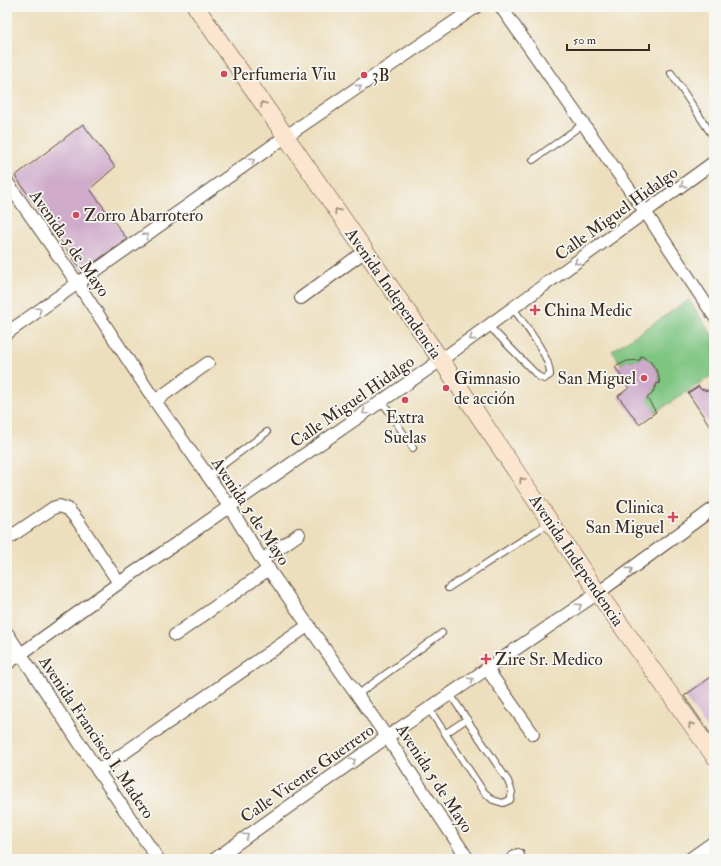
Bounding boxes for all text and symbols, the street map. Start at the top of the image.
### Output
scale bar [567,26,649,52]
text: 50 m [573,33,597,48]
place label: Perfumeria Viu [232,64,336,85]
place label: 3B [372,65,390,86]
marker: Perfumeria Viu [219,69,229,79]
marker: 3B [359,70,369,80]
one-way arrow [355,84,362,92]
one-way arrow [261,102,268,109]
one-way arrow [248,158,255,166]
street label: Calle Miguel Hidalgo [551,162,682,265]
one-way arrow [680,181,687,188]
street label: Avenida 5 de Mayo [24,185,114,301]
place label: Zorro Abarrotero [84,205,203,226]
one-way arrow [334,208,342,215]
marker: Zorro Abarrotero [71,210,81,220]
street label: Avenida Independencia [339,223,447,364]
one-way arrow [141,234,148,241]
one-way arrow [575,257,582,264]
place label: China Medic [544,300,632,321]
marker: China Medic [529,304,541,316]
one-way arrow [35,307,42,315]
one-way arrow [469,333,476,341]
street label: Calle Miguel Hidalgo [286,351,418,452]
place label: Gimnasio de acción [454,368,520,409]
place label: San Miguel [557,368,637,389]
marker: San Miguel [639,373,649,383]
marker: Gimnasio de acción [441,383,451,393]
marker: Extra Suelas [400,395,410,405]
one-way arrow [363,407,370,414]
place label: Extra Suelas [384,407,426,448]
street label: Avenida 5 de Mayo [205,453,294,570]
one-way arrow [520,477,527,484]
street label: Avenida Independencia [523,489,629,632]
place label: Clinica San Miguel [585,497,665,538]
marker: Clinica San Miguel [667,511,679,523]
one-way arrow [625,568,632,575]
one-way arrow [574,604,581,611]
place label: Zire Sr. Medico [495,649,603,670]
street label: Avenida Francisco I. Madero [34,651,159,823]
marker: Zire Sr. Medico [480,653,492,665]
one-way arrow [467,677,474,685]
street label: Calle Vicente Guerrero [236,719,378,827]
street label: Avenida 5 de Mayo [390,719,478,837]
one-way arrow [689,722,696,729]
one-way arrow [348,759,355,766]
one-way arrow [242,834,249,841]

